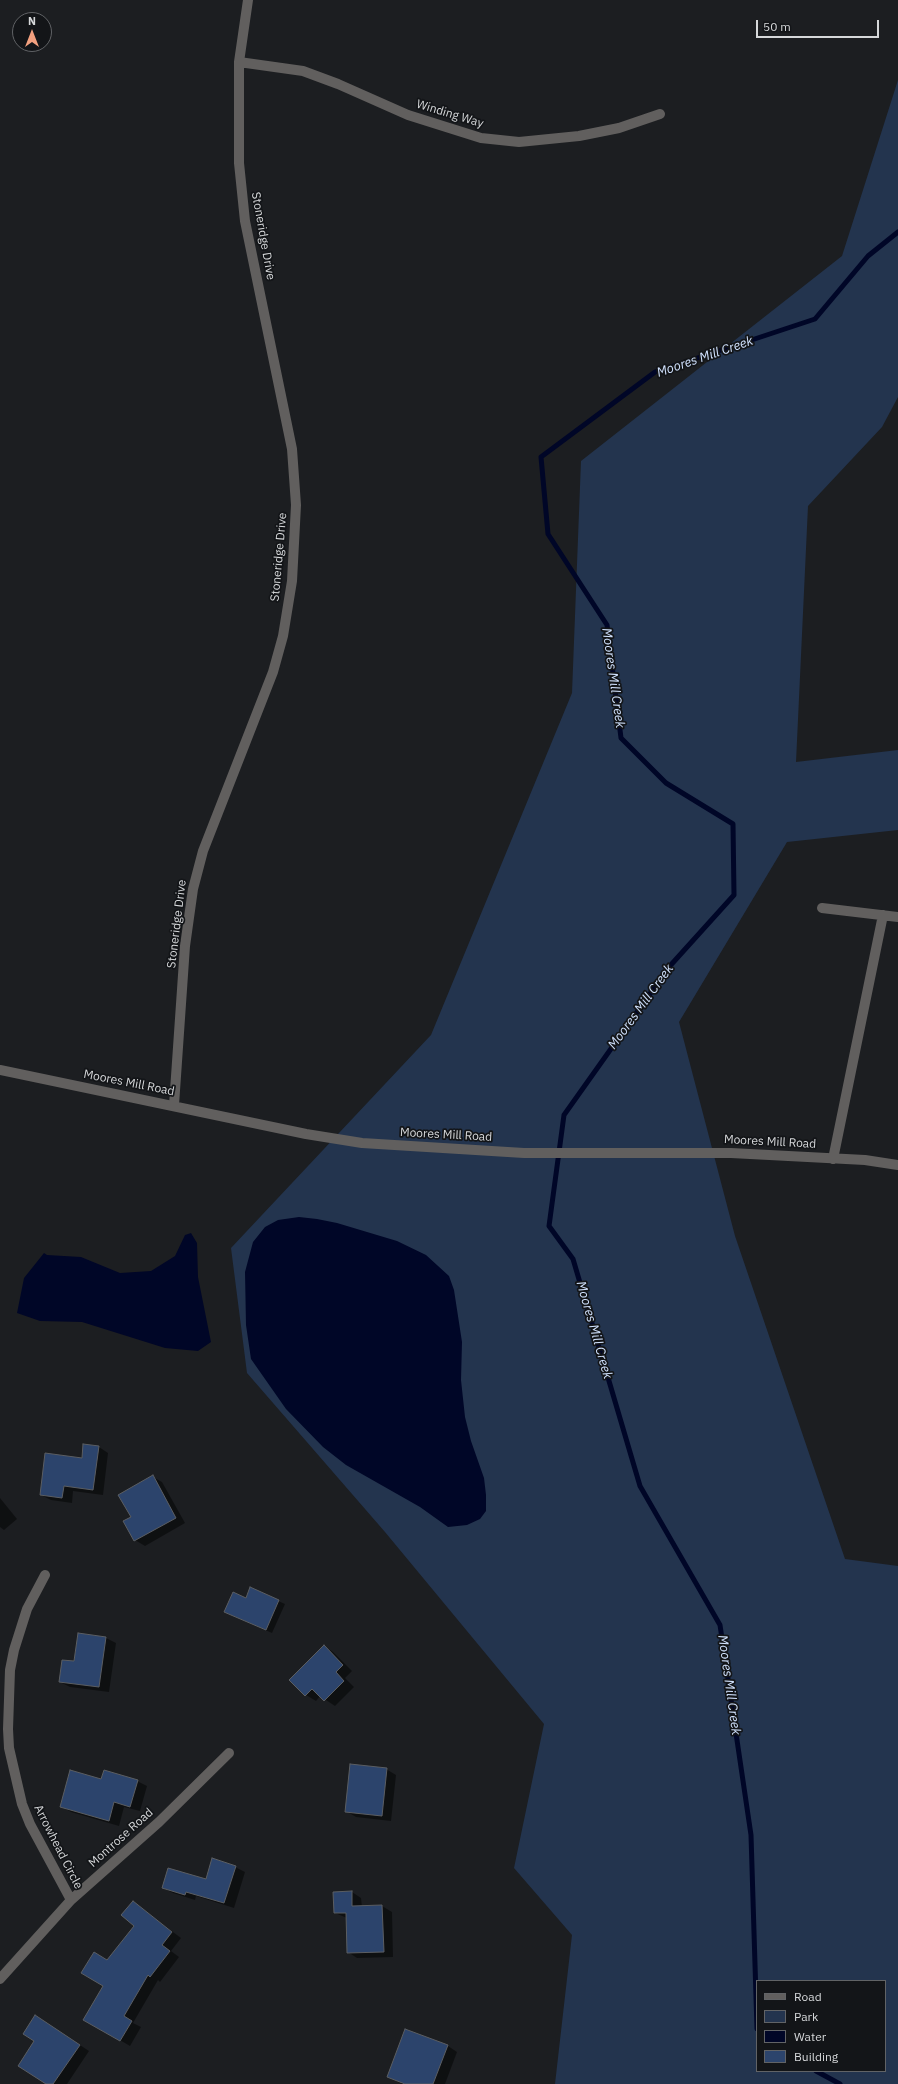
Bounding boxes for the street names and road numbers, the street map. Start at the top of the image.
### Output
street label: Winding Way [415,97,485,131]
street label: Stoneridge Drive [248,191,278,281]
street label: Stoneridge Drive [268,512,290,602]
street label: Stoneridge Drive [164,879,190,969]
street label: Moores Mill Road [82,1067,176,1099]
street label: Moores Mill Road [399,1125,493,1145]
street label: Moores Mill Road [723,1132,817,1152]
street label: Arrowhead Circle [31,1802,85,1892]
street label: Montrose Road [86,1805,156,1871]

